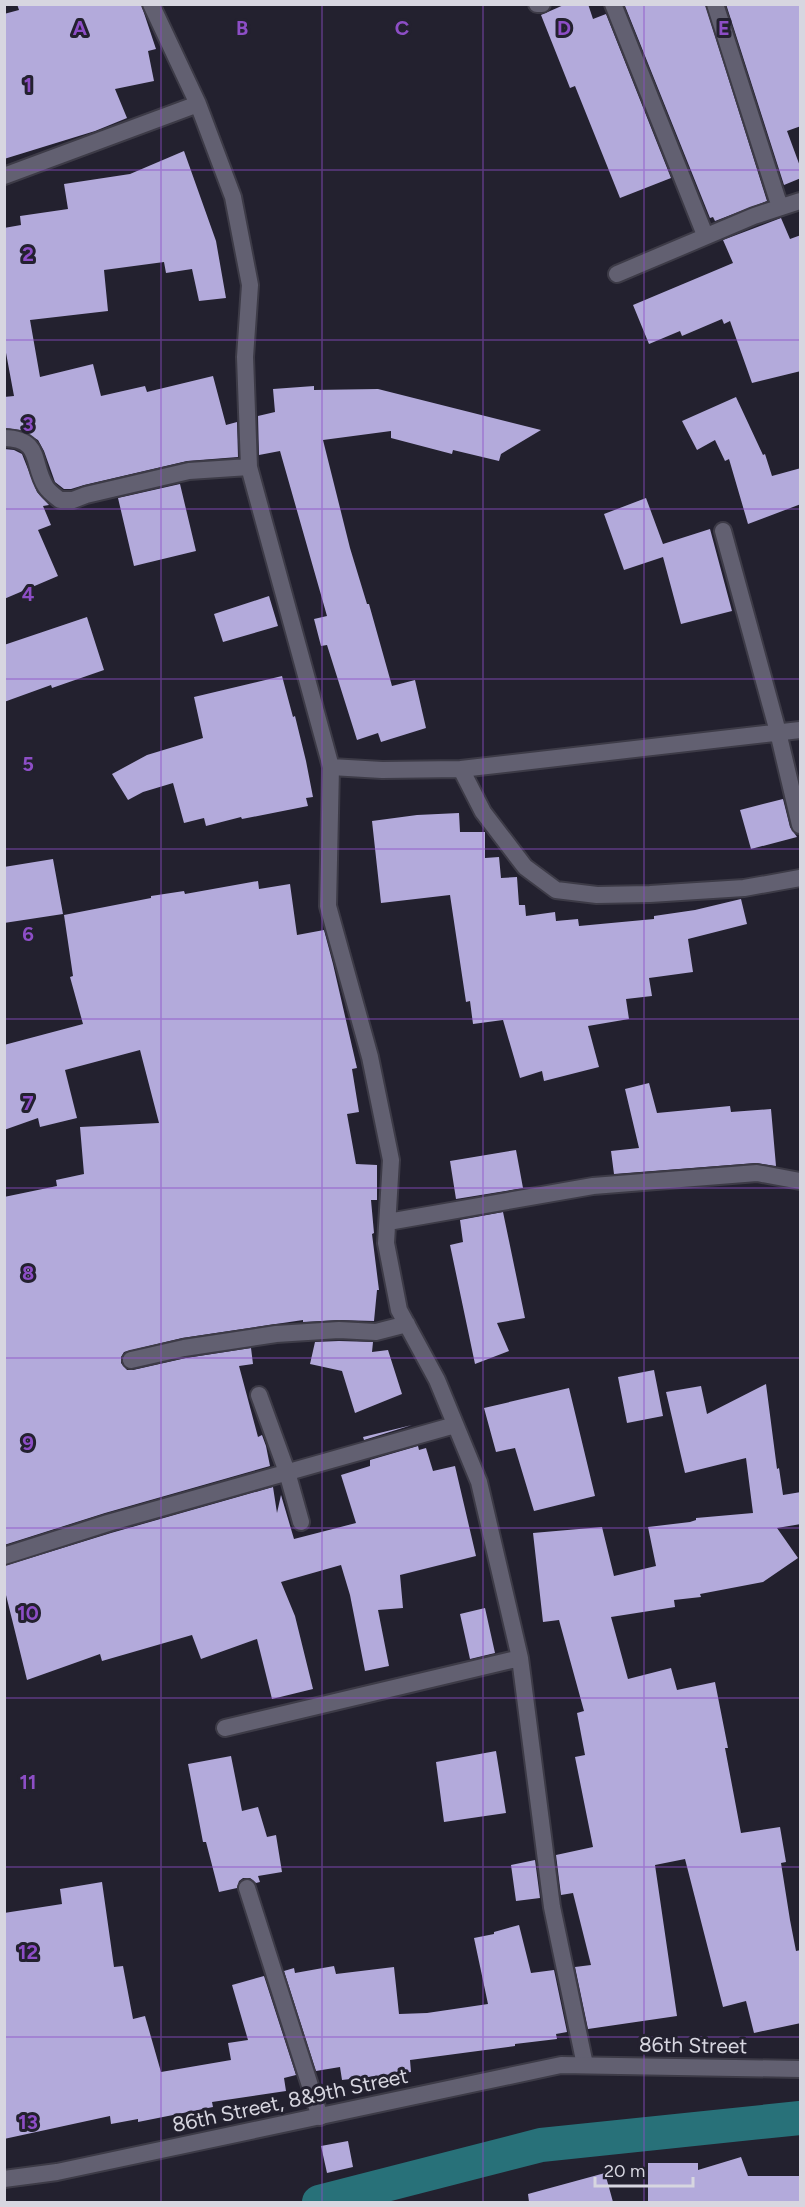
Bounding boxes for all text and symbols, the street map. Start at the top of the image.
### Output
text: A [73,16,88,40]
text: B [236,16,248,40]
text: C [395,16,409,40]
text: D [557,16,571,40]
text: E [718,16,730,40]
text: 1 [24,73,32,97]
text: 2 [22,242,34,266]
text: 3 [22,412,34,436]
text: 4 [22,582,35,606]
text: 5 [22,752,34,776]
text: 6 [22,922,34,946]
text: 7 [22,1091,34,1115]
text: 8 [22,1261,34,1285]
text: 9 [22,1431,34,1455]
text: 10 [17,1601,39,1625]
text: 11 [20,1770,36,1794]
text: 12 [18,1940,38,1964]
street label: 86th Street [639,2032,747,2058]
street label: 86th Street, 8&9th Street [170,2063,410,2137]
text: 13 [18,2110,38,2134]
scale bar [595,2150,692,2188]
text: 20 m [604,2160,645,2182]

